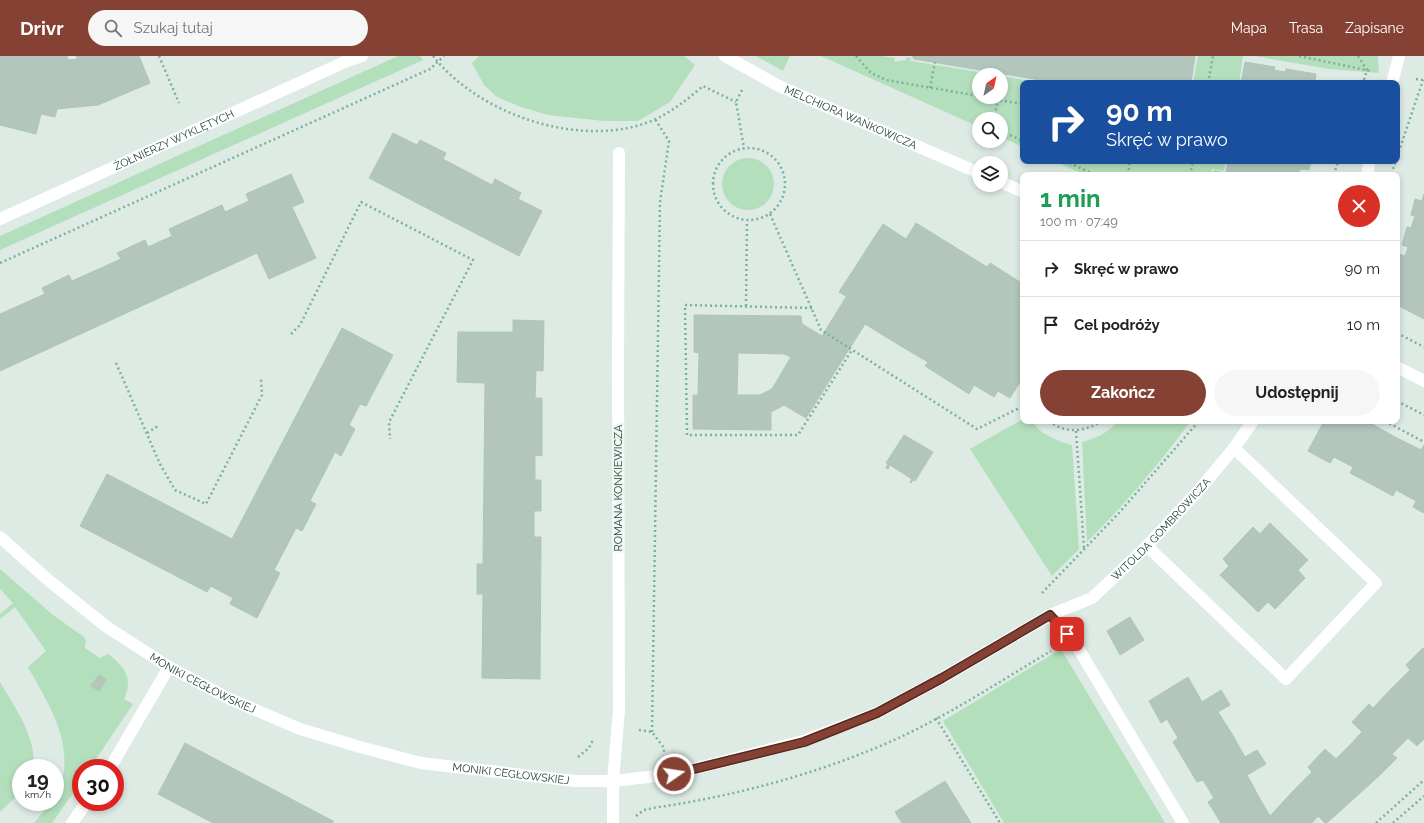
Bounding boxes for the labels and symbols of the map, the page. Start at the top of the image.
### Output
north arrow [972,68,1008,104]
street label: MELCHIORA WAŃKOWICZA [782,83,919,152]
street label: ŻOŁNIERZY WYKLĘTYCH [112,107,236,173]
street label: ROMANA KONKIEWICZA [612,424,625,551]
street label: WITOLDA GOMBROWICZA [1109,475,1214,583]
pin [1050,617,1084,651]
street label: MONIKI CEGŁOWSKIEJ [147,650,257,716]
position arrow [653,753,695,795]
speed limit sign: 30 [72,759,124,811]
street label: MONIKI CEGŁOWSKIEJ [452,761,570,787]

